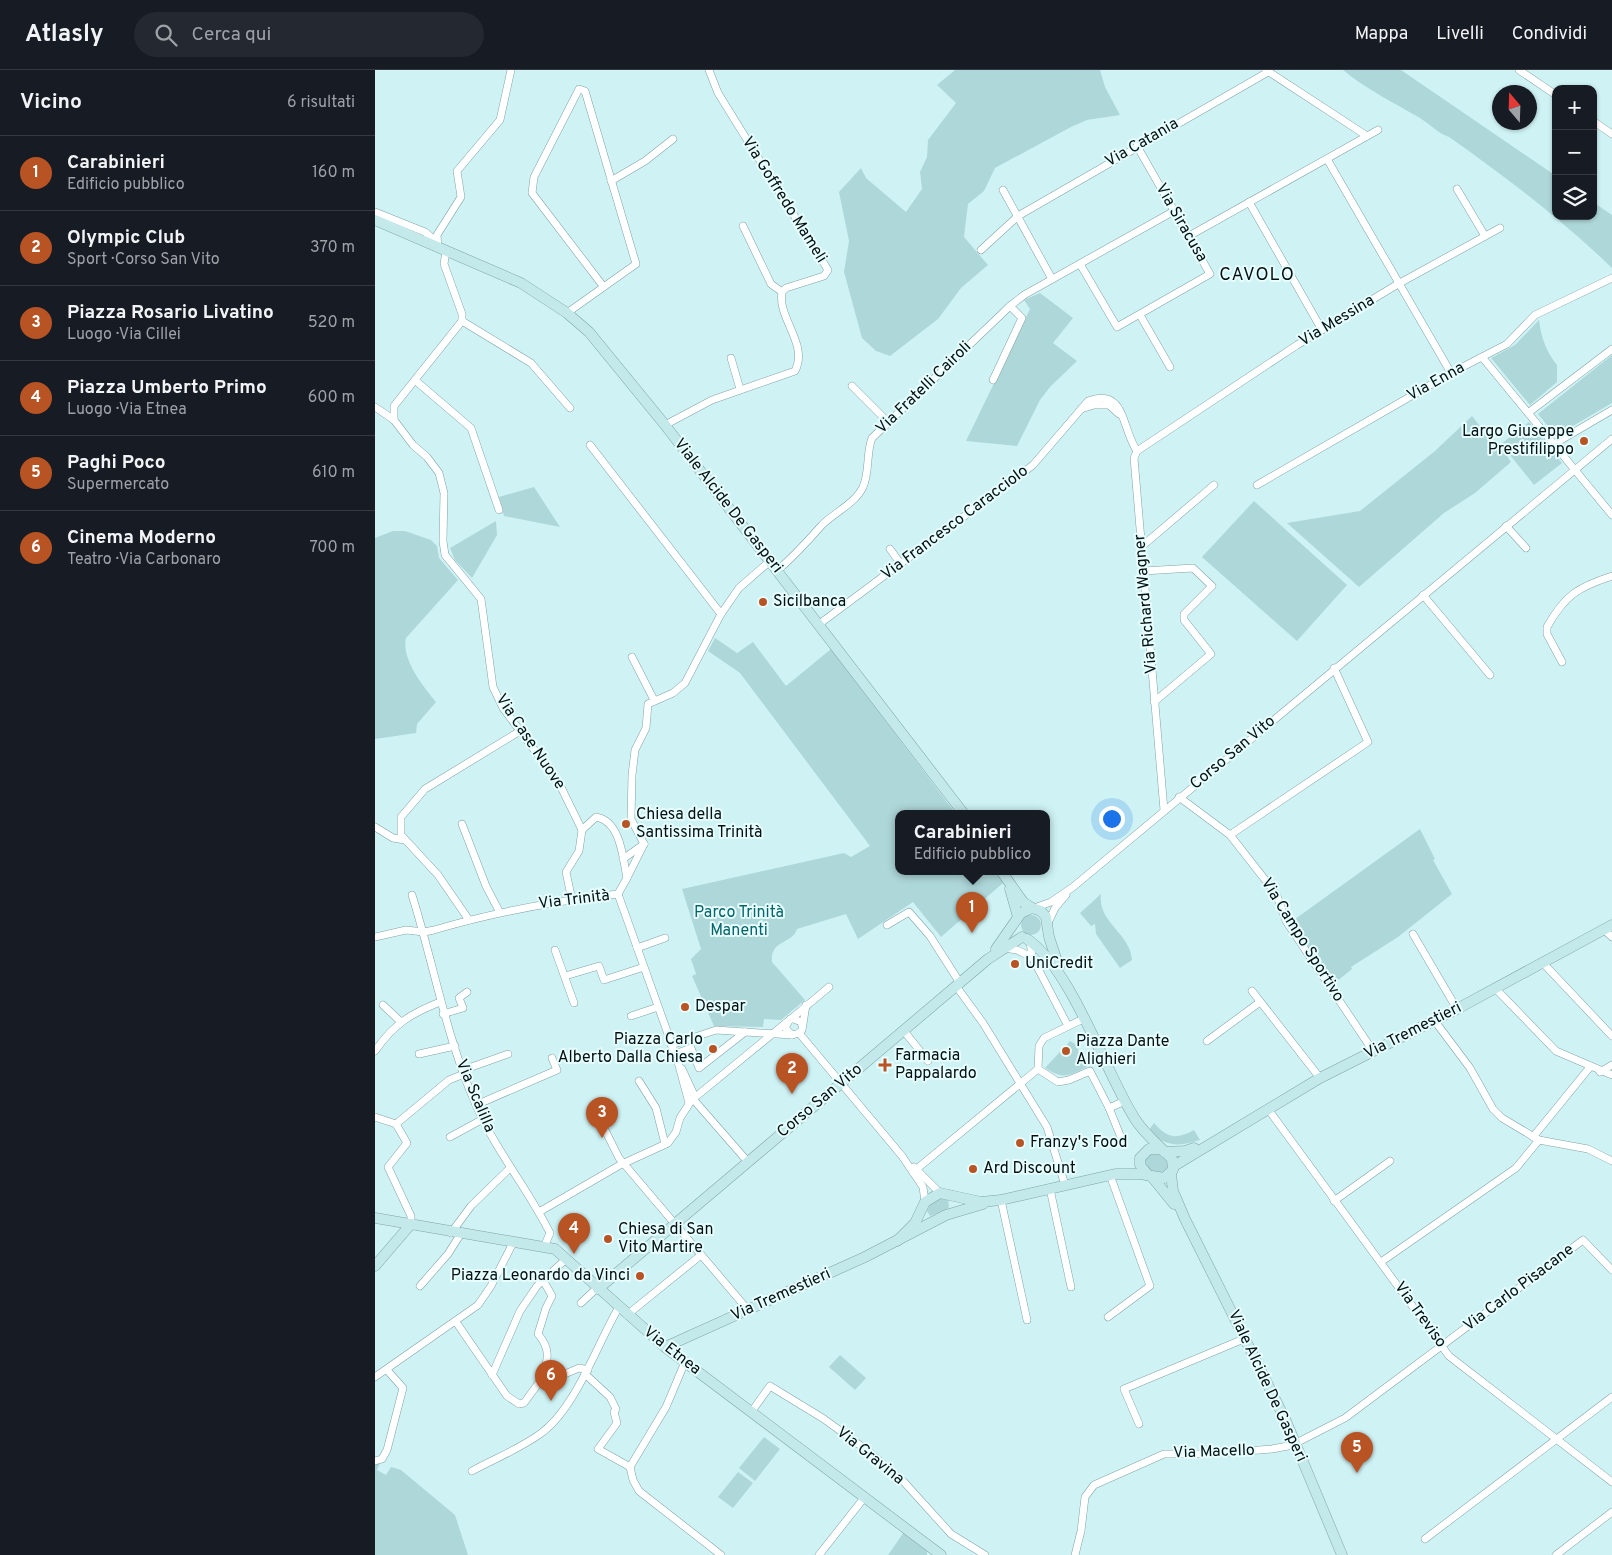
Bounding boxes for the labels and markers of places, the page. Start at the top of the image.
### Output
place label: Largo Giuseppe Prestifilippo [1462,422,1574,460]
marker: Largo Giuseppe Prestifilippo [1578,435,1590,447]
place label: Sicilbanca [773,592,846,612]
marker: Sicilbanca [757,596,769,608]
place label: Chiesa della Santissima Trinità [636,805,763,843]
marker: Chiesa della Santissima Trinità [620,818,632,830]
pin: 1 [956,892,988,933]
place label: UniCredit [1025,954,1093,974]
marker: UniCredit [1009,958,1021,970]
place label: Despar [695,997,746,1017]
marker: Despar [679,1001,691,1013]
place label: Piazza Carlo Alberto Dalla Chiesa [558,1030,703,1068]
place label: Piazza Dante Alighieri [1076,1032,1169,1070]
marker: Piazza Carlo Alberto Dalla Chiesa [707,1043,719,1055]
marker: Piazza Dante Alighieri [1060,1045,1072,1057]
place label: Farmacia Pappalardo [895,1046,977,1084]
pin: 2 [776,1053,808,1094]
marker: Farmacia Pappalardo [879,1059,891,1071]
pin: 3 [586,1097,618,1138]
place label: Franzy's Food [1030,1133,1128,1153]
marker: Franzy's Food [1014,1137,1026,1149]
place label: Ard Discount [983,1159,1076,1179]
marker: Ard Discount [967,1163,979,1175]
pin: 4 [558,1213,590,1254]
place label: Chiesa di San Vito Martire [618,1220,713,1258]
marker: Chiesa di San Vito Martire [602,1233,614,1245]
place label: Piazza Leonardo da Vinci [451,1266,630,1286]
marker: Piazza Leonardo da Vinci [634,1270,646,1282]
pin: 6 [535,1360,567,1401]
pin: 5 [1341,1432,1373,1473]

